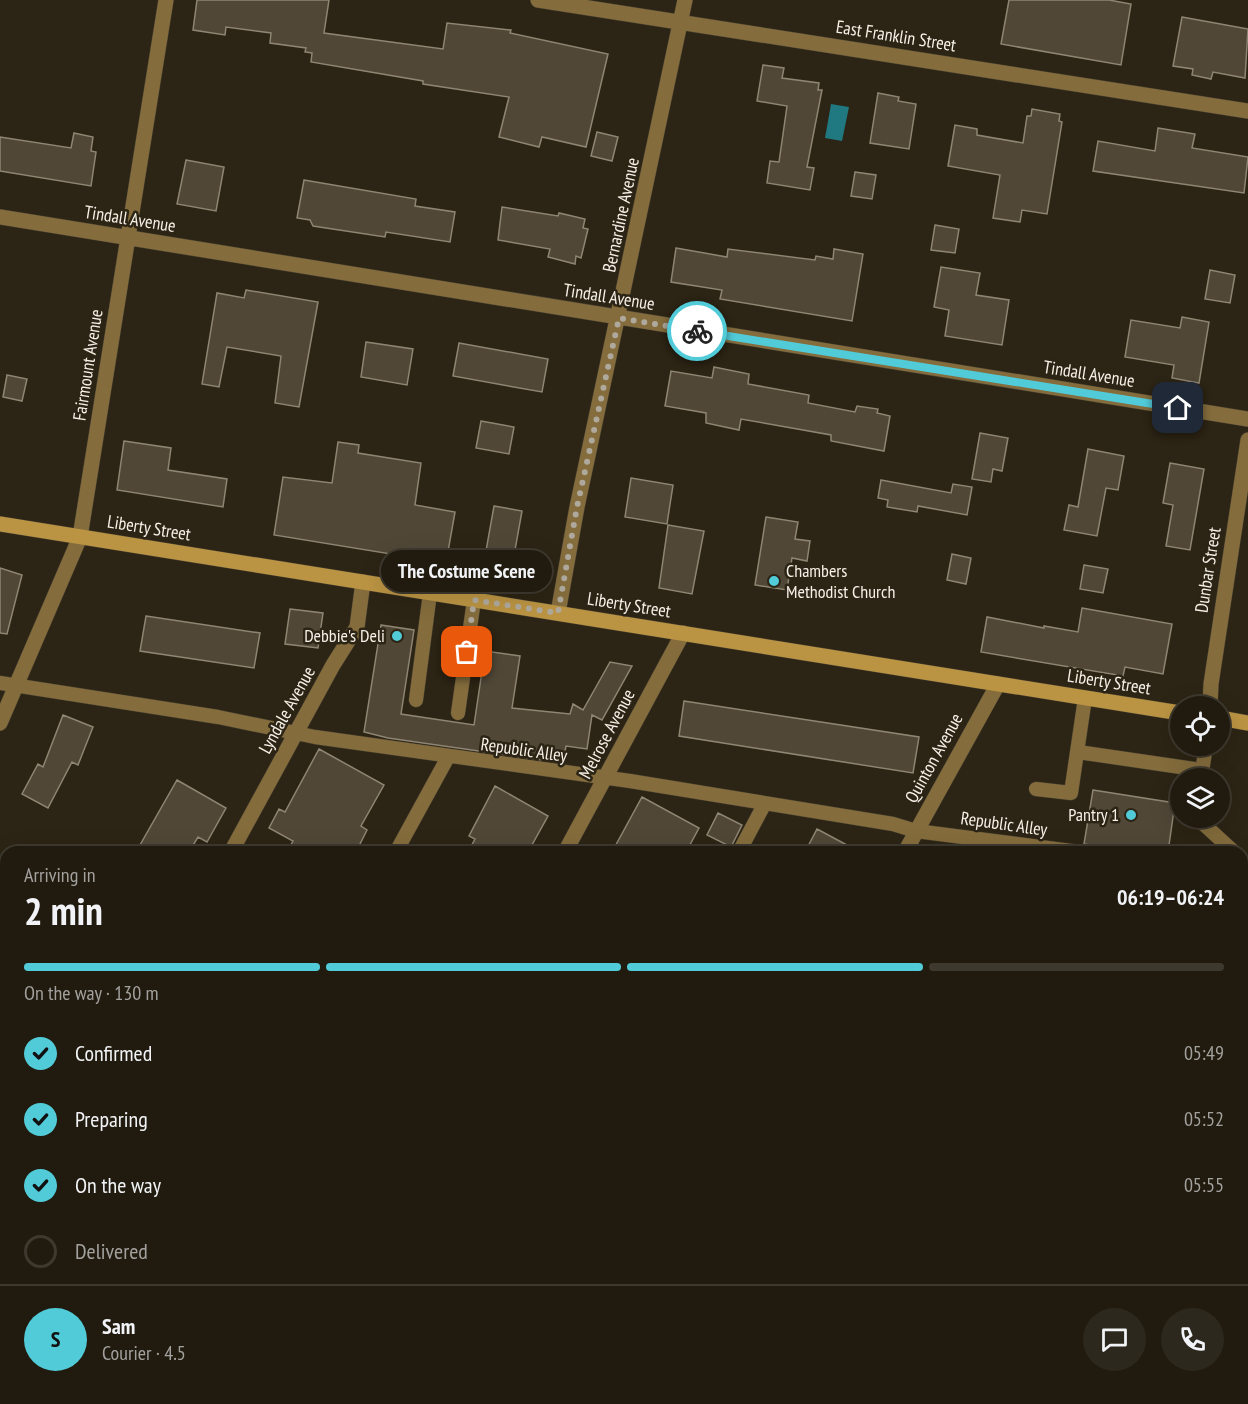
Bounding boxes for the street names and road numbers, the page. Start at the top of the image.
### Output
street label: East Franklin Street [834,15,958,56]
street label: Bernardine Avenue [597,155,644,274]
street label: Tindall Avenue [83,200,177,237]
street label: Tindall Avenue [562,278,656,315]
street label: Fairmount Avenue [67,308,108,422]
street label: Tindall Avenue [1042,355,1136,392]
street label: Liberty Street [106,510,192,545]
street label: Dunbar Street [1189,526,1226,614]
street label: Liberty Street [586,587,672,622]
street label: Lyndale Avenue [253,662,320,757]
street label: Liberty Street [1066,664,1152,699]
street label: Melrose Avenue [573,685,640,783]
street label: Quinton Avenue [900,709,968,807]
street label: Republic Alley [479,732,569,767]
street label: Republic Alley [959,806,1049,841]

